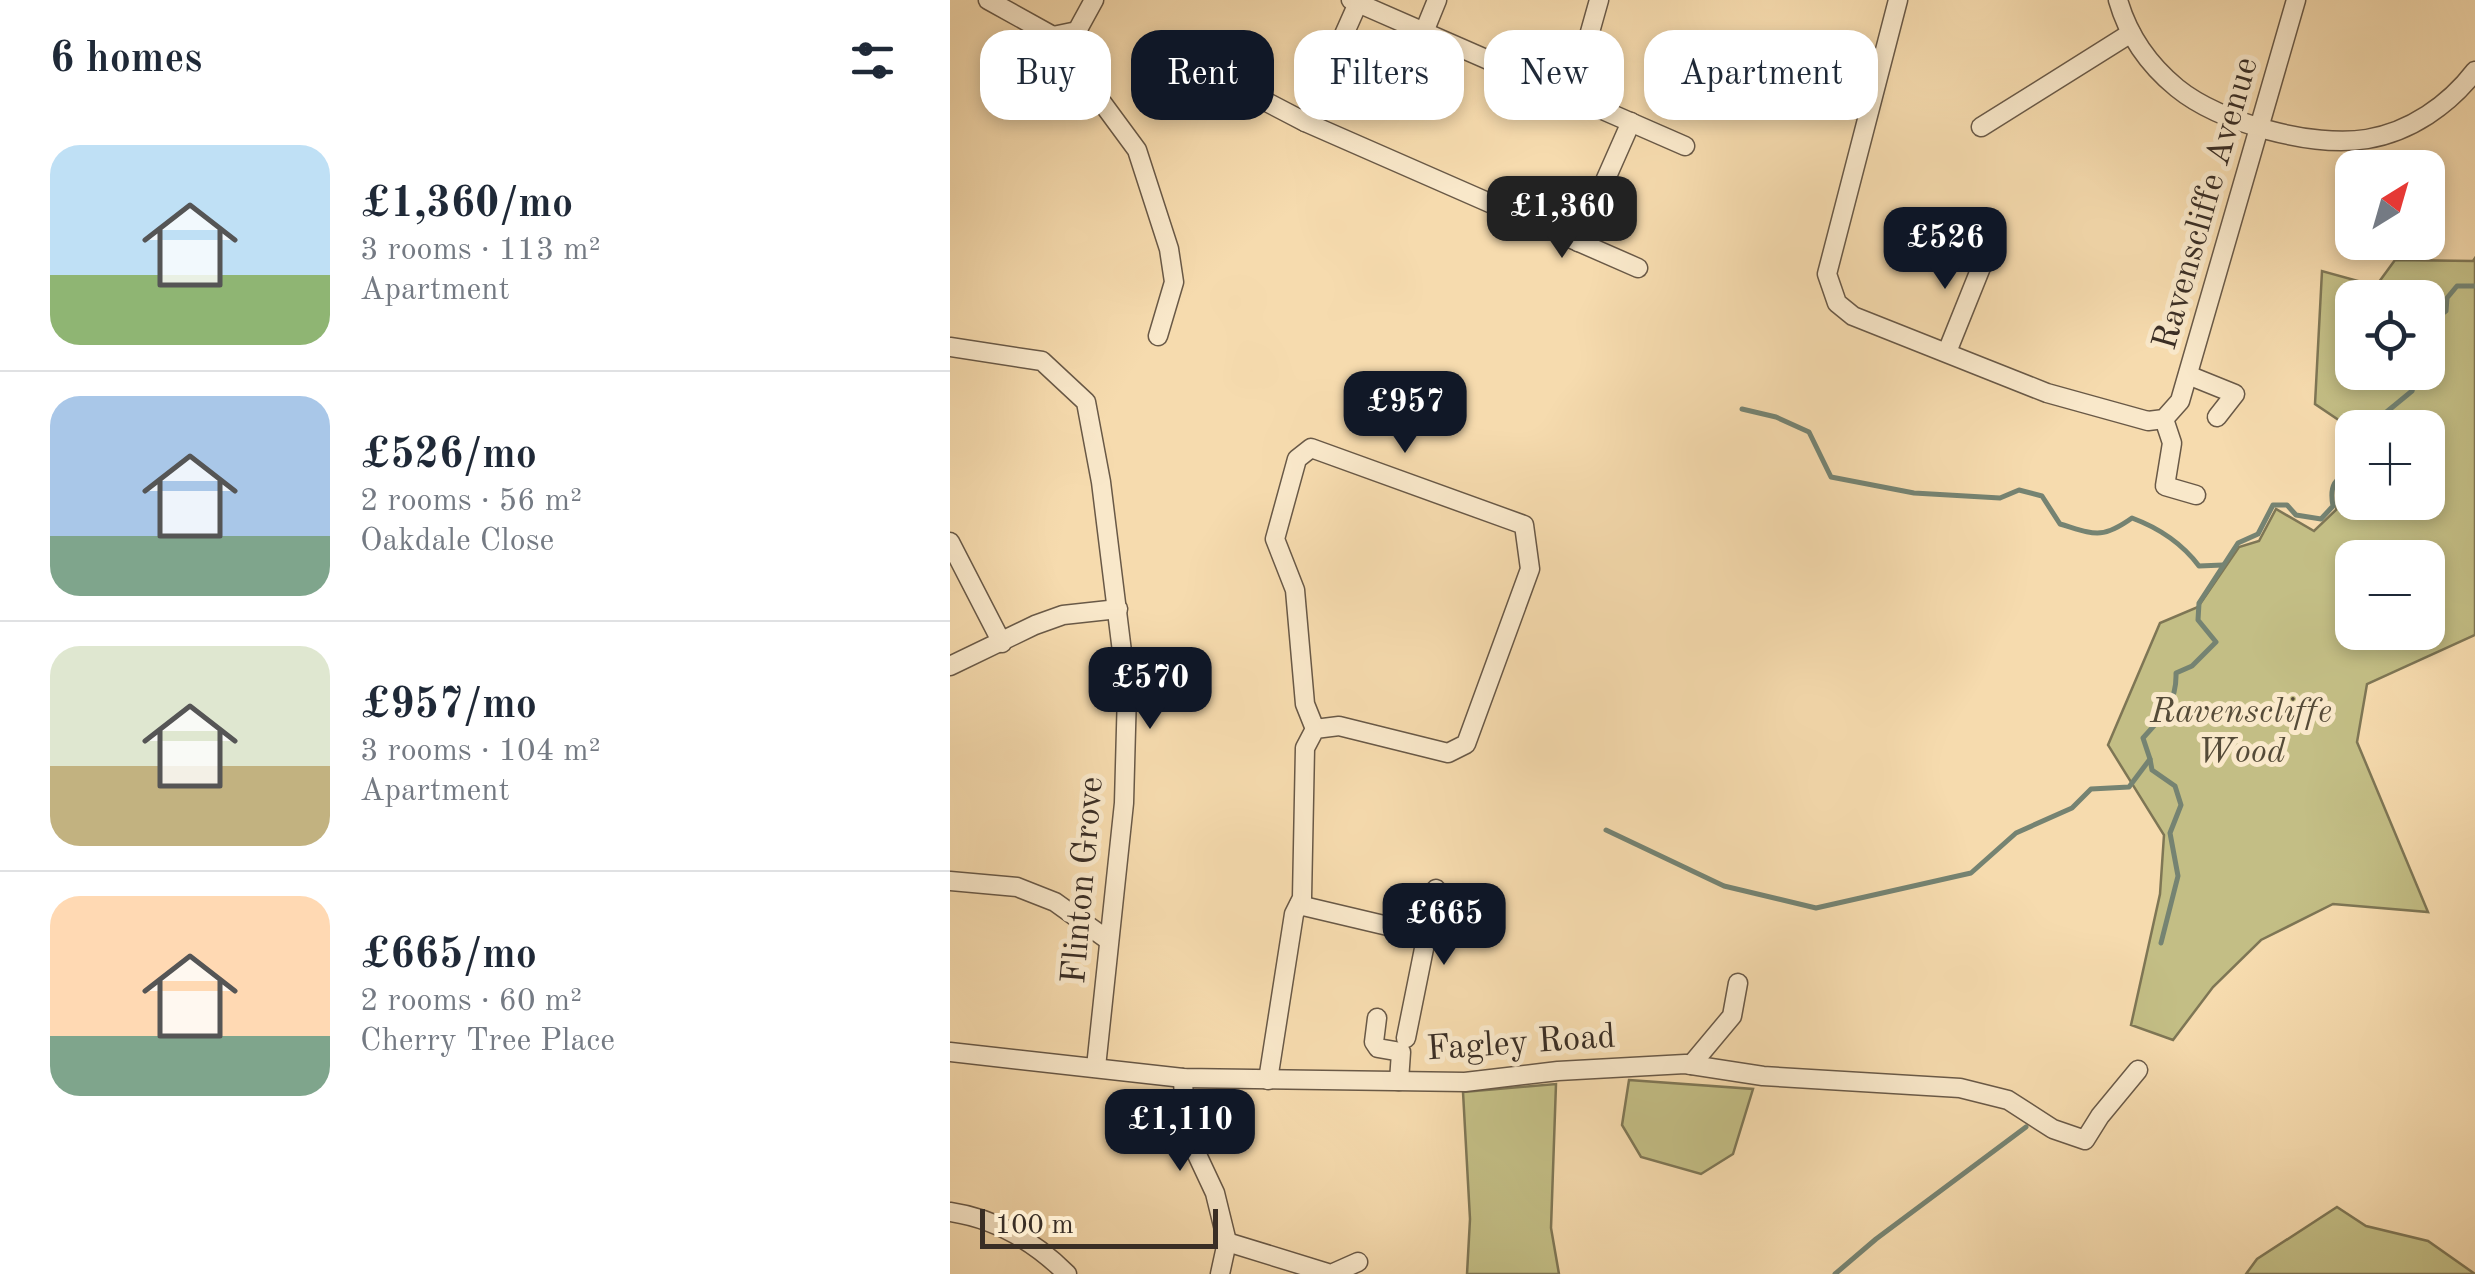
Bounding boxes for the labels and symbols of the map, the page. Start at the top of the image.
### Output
street label: Ravenscliffe Avenue [2148,53,2265,354]
north arrow [2335,150,2445,260]
pin: £1,360 [1481,176,1643,261]
pin: £526 [1886,207,2004,292]
pin: £957 [1346,371,1464,456]
pin: £570 [1091,647,1209,732]
park label: Ravenscliffe Wood [2149,695,2332,770]
street label: Flinton Grove [1057,775,1110,985]
pin: £665 [1385,883,1503,968]
street label: Fagley Road [1425,1019,1617,1068]
pin: £1,110 [1099,1089,1261,1174]
scale bar [980,1204,1218,1248]

